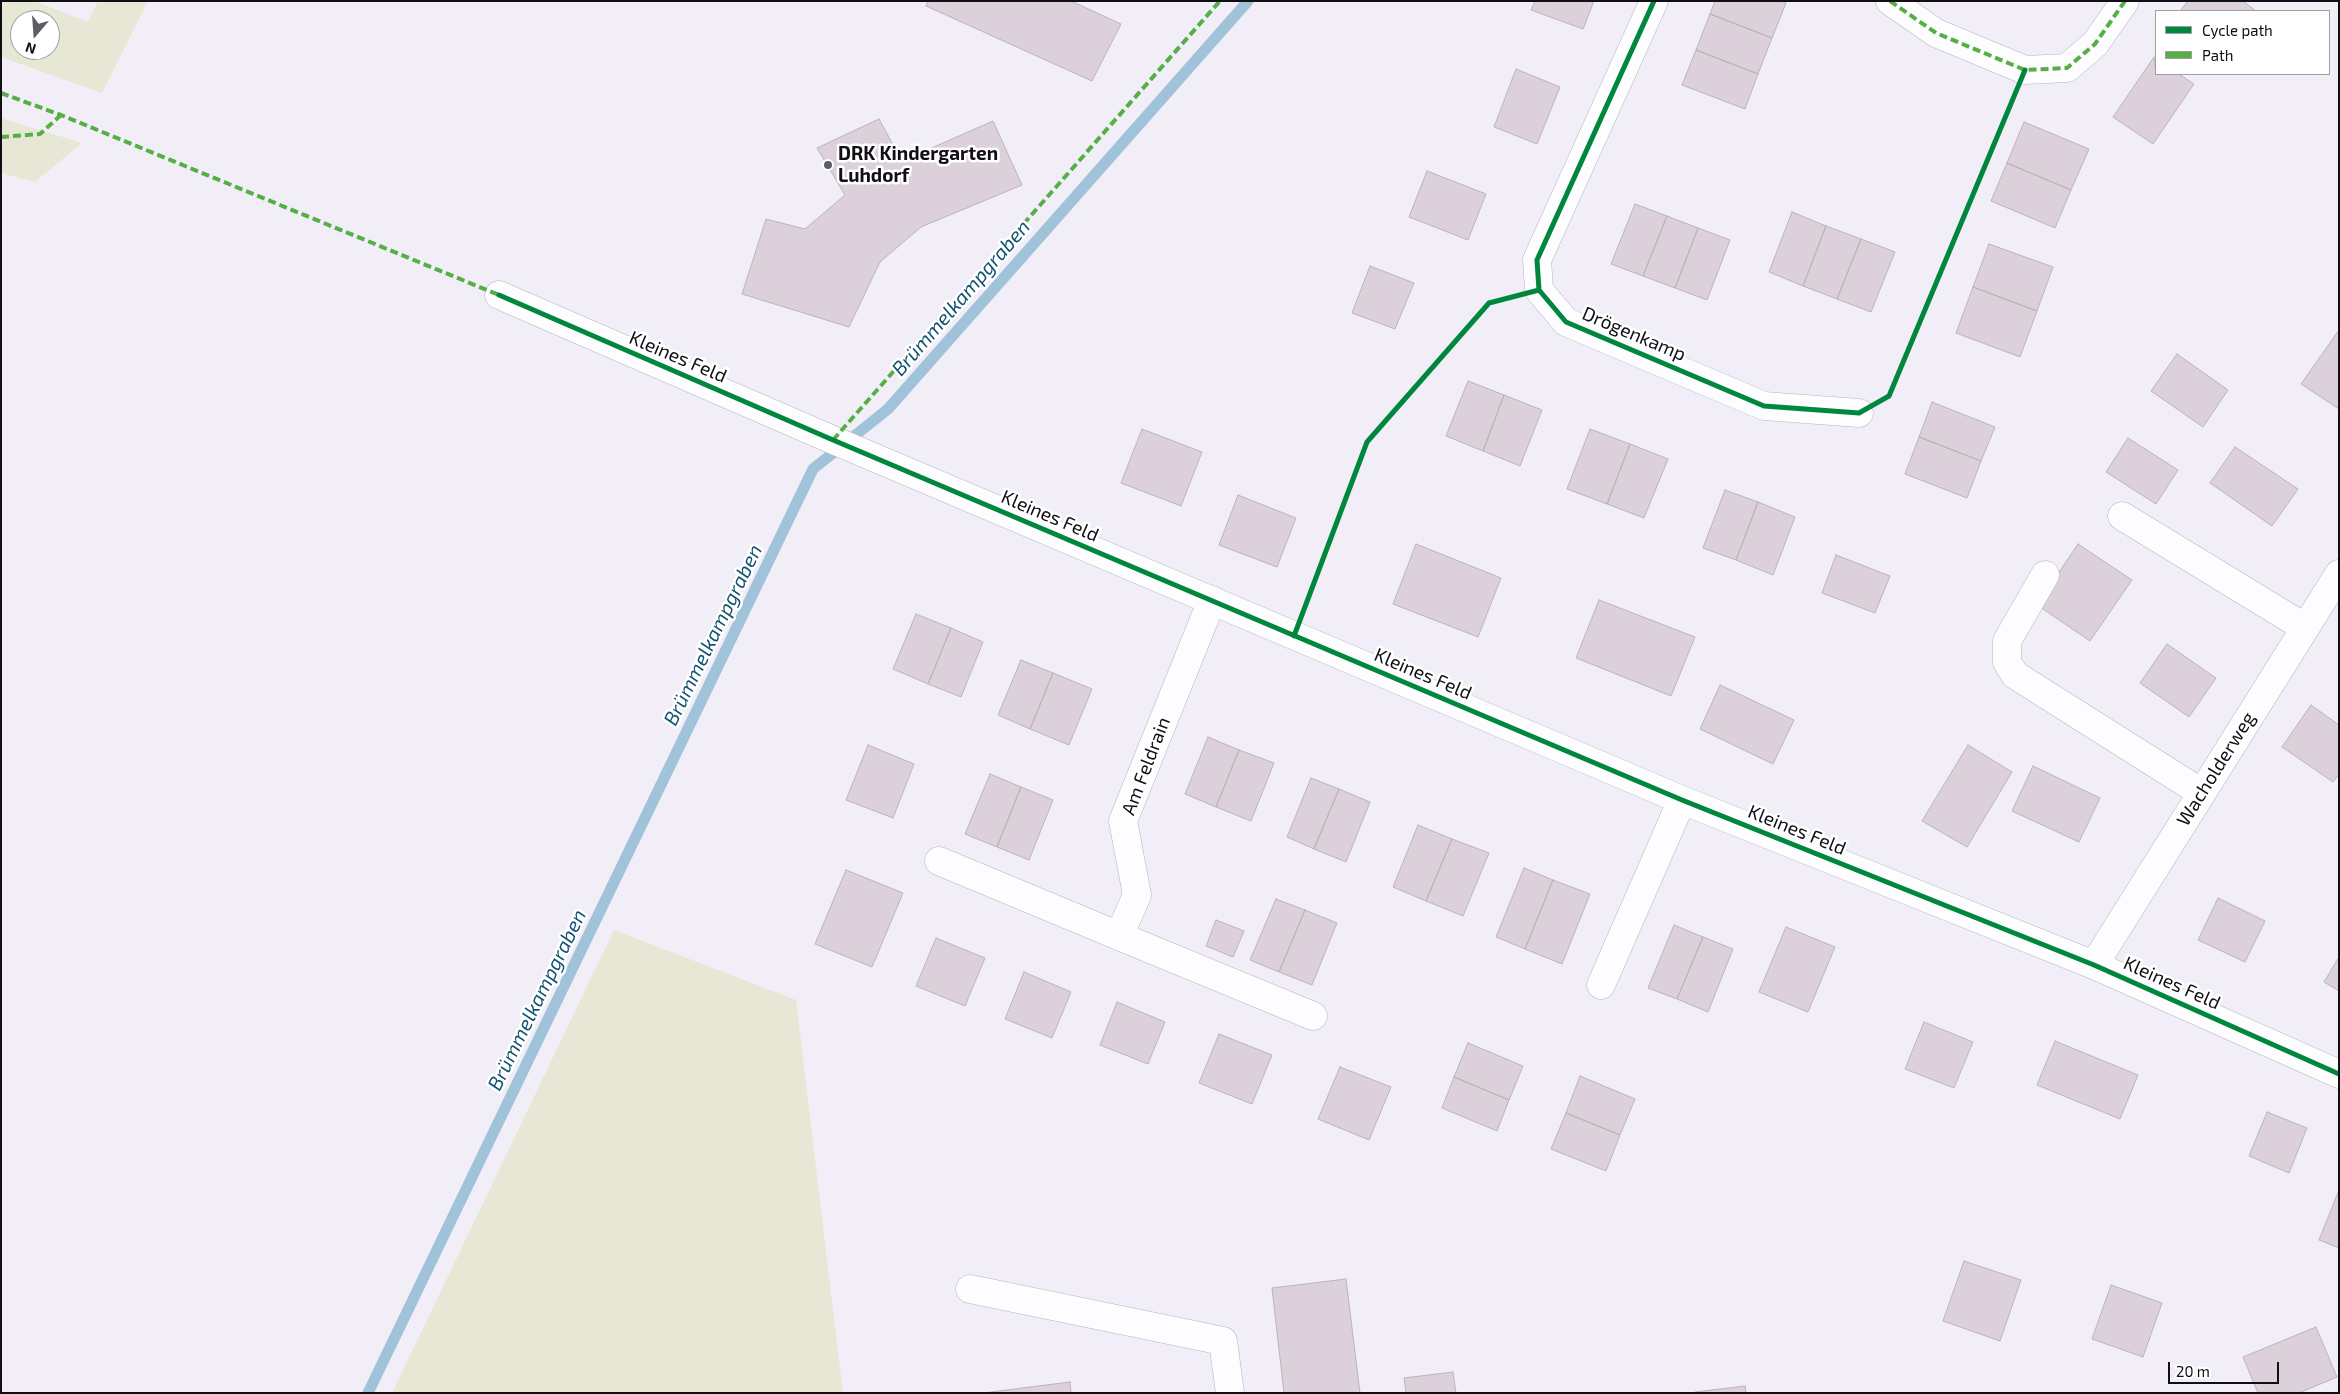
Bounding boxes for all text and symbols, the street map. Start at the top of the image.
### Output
north arrow [10,10,60,60]
legend [2155,10,2330,75]
text: Cycle path [2202,21,2273,39]
text: N [23,39,38,58]
text: Path [2202,46,2233,64]
place label: DRK Kindergarten Luhdorf [838,143,998,187]
marker: DRK Kindergarten Luhdorf [822,159,834,171]
water label: Brümmelkampgraben [887,215,1035,381]
street label: Drögenkamp [1579,302,1689,366]
street label: Kleines Feld [626,326,730,388]
street label: Kleines Feld [998,485,1102,547]
water label: Brümmelkampgraben [659,541,767,729]
street label: Kleines Feld [1371,643,1475,705]
street label: Wacholderweg [2172,708,2260,830]
street label: Am Feldrain [1117,714,1175,818]
street label: Kleines Feld [1745,800,1849,860]
water label: Brümmelkampgraben [483,906,591,1094]
street label: Kleines Feld [2120,952,2224,1014]
scale bar [2170,1352,2281,1384]
text: 20 m [2176,1362,2210,1380]

